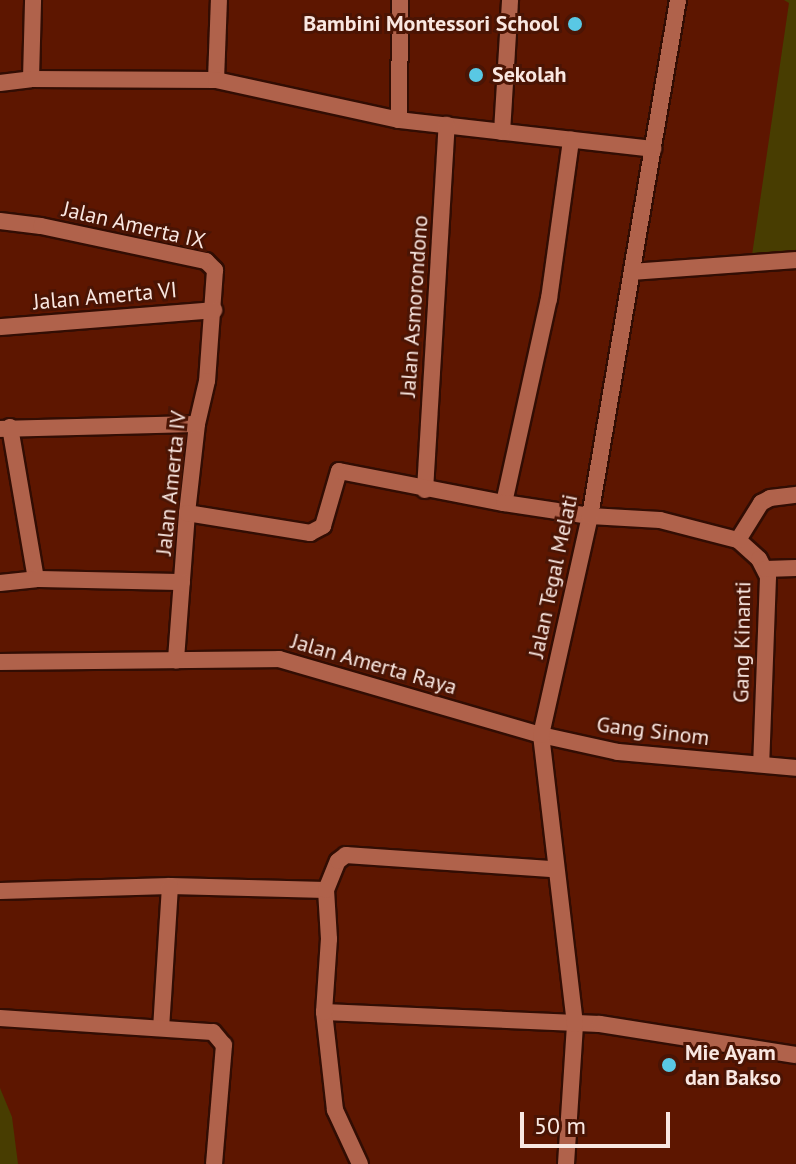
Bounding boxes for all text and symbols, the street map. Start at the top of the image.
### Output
place label: Bambini Montessori School [303,11,559,37]
marker: Bambini Montessori School [566,15,584,33]
place label: Sekolah [492,62,567,88]
marker: Sekolah [467,66,485,84]
street label: Jalan Amerta IX [59,196,209,254]
street label: Jalan Asmorondono [394,214,434,398]
street label: Jalan Amerta VI [31,276,179,316]
street label: Jalan Amerta IV [150,409,192,557]
street label: Jalan Tegal Melati [523,491,583,661]
street label: Gang Kinanti [728,581,756,703]
street label: Jalan Amerta Raya [288,628,460,700]
street label: Gang Sinom [595,711,711,751]
place label: Mie Ayam dan Bakso [685,1039,781,1090]
marker: Mie Ayam dan Bakso [660,1056,678,1074]
scale bar [524,1096,674,1146]
text: 50 m [534,1110,586,1141]

